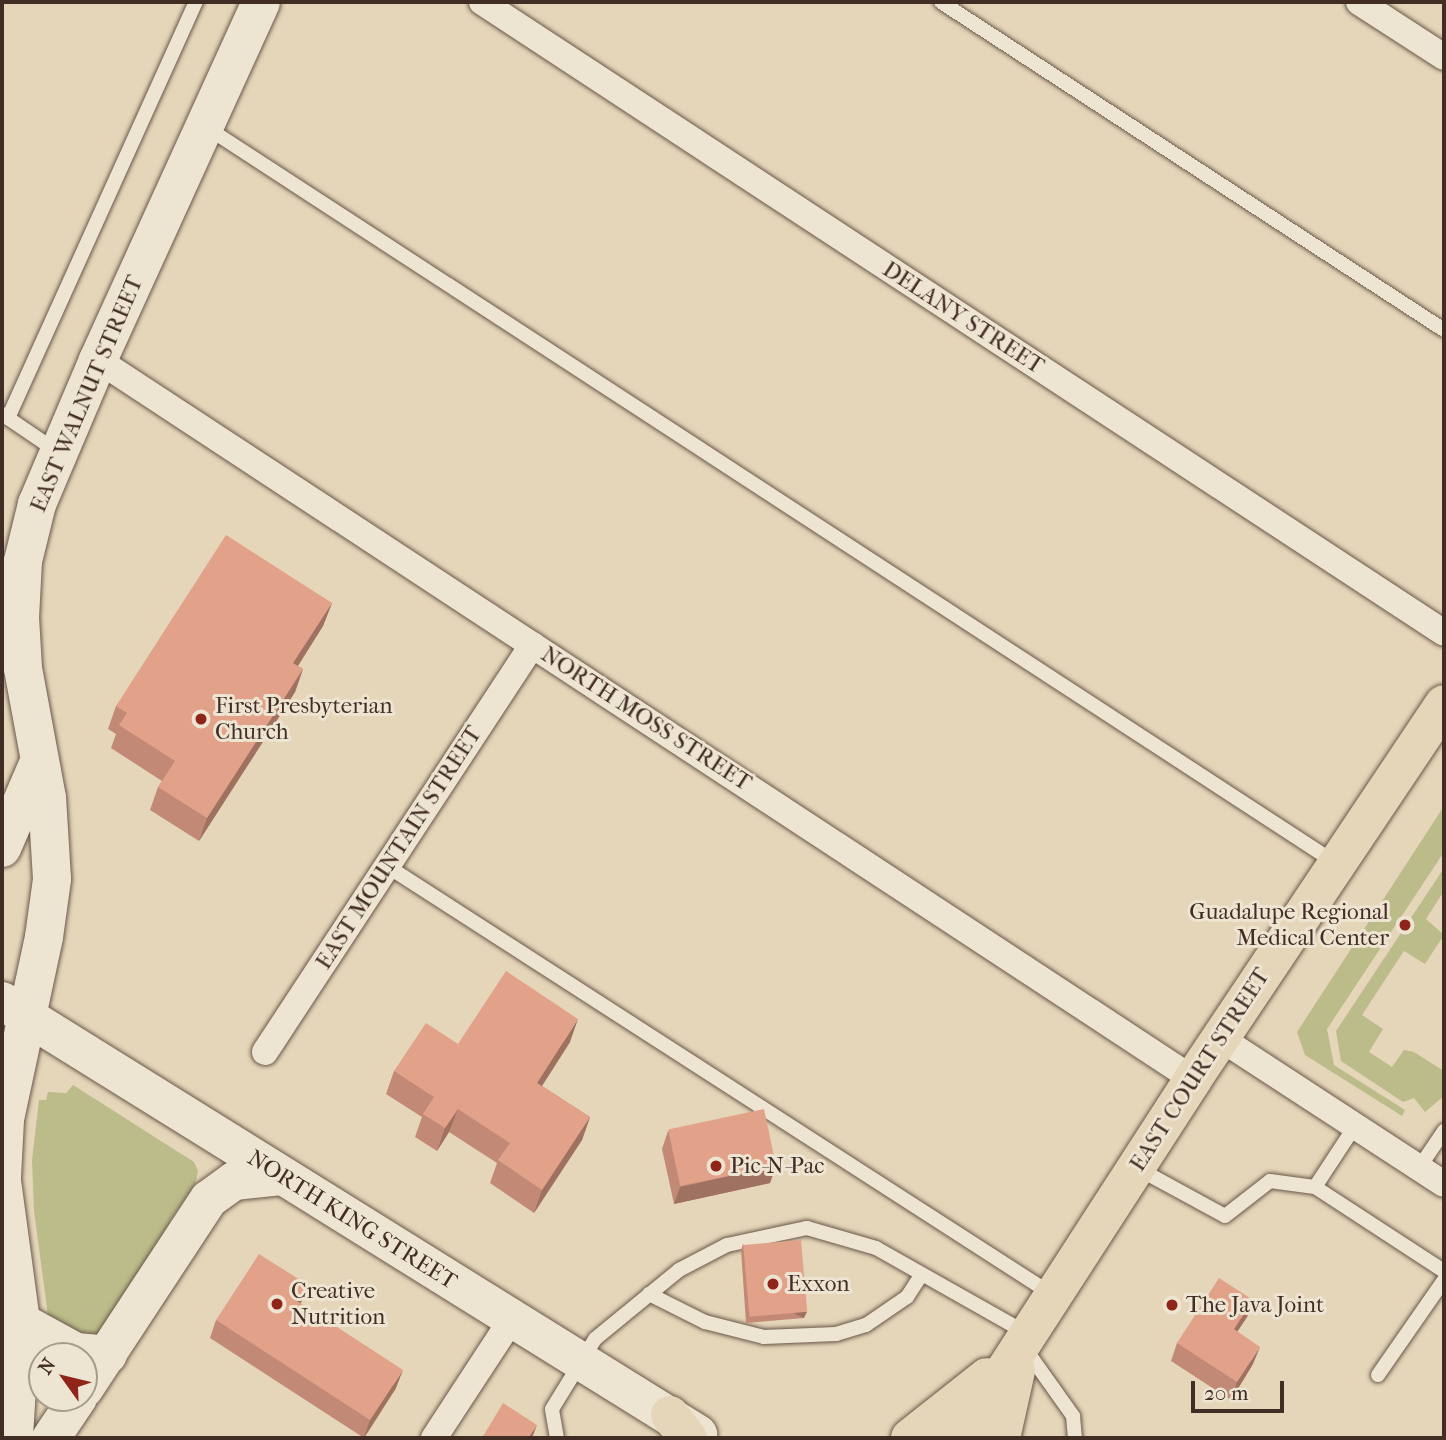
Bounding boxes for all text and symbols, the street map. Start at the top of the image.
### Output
street label: DELANY STREET [877,256,1049,380]
street label: EAST WALNUT STREET [25,272,149,516]
street label: NORTH MOSS STREET [536,641,756,797]
place label: First Presbyterian Church [215,692,393,746]
marker: First Presbyterian Church [193,711,209,727]
street label: EAST MOUNTAIN STREET [310,721,488,975]
place label: Guadalupe Regional Medical Center [1189,898,1389,952]
marker: Guadalupe Regional Medical Center [1395,915,1415,935]
street label: EAST COURT STREET [1124,963,1276,1177]
street label: NORTH KING STREET [242,1144,462,1296]
place label: Pic-N-Pac [730,1152,824,1180]
marker: Pic-N-Pac [708,1158,724,1174]
place label: Exxon [787,1270,849,1298]
marker: Exxon [765,1276,781,1292]
place label: Creative Nutrition [291,1277,385,1331]
place label: The Java Joint [1186,1291,1324,1319]
marker: Creative Nutrition [269,1296,285,1312]
marker: The Java Joint [1164,1297,1180,1313]
north arrow [28,1342,98,1412]
text: N [34,1354,60,1379]
scale bar [1194,1366,1287,1410]
text: 20 m [1204,1381,1248,1405]

